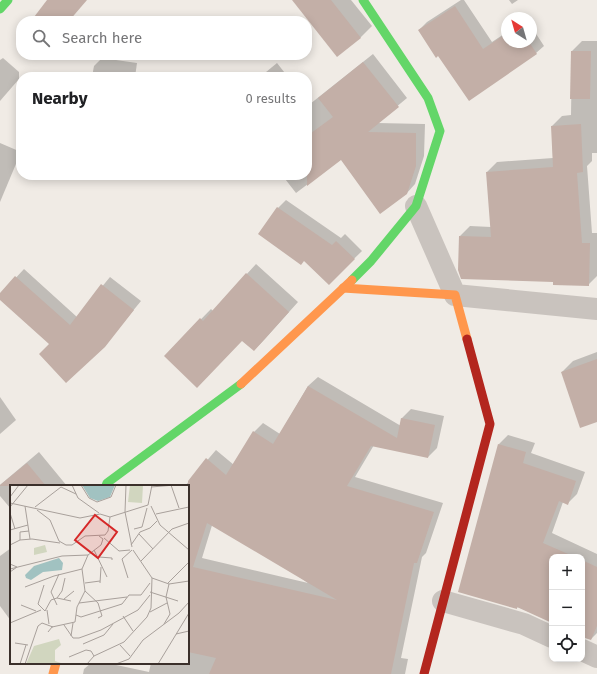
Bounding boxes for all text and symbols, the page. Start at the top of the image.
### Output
north arrow [501,12,537,48]
search box [16,16,312,60]
icon: search [30,27,52,49]
text: Search here [62,29,142,47]
text: Nearby [32,88,87,109]
text: 0 results [245,91,296,106]
inset map [10,485,189,664]
map controls [549,554,585,662]
button: + [549,554,585,590]
button: − [549,590,585,626]
button: locate [549,626,585,662]

